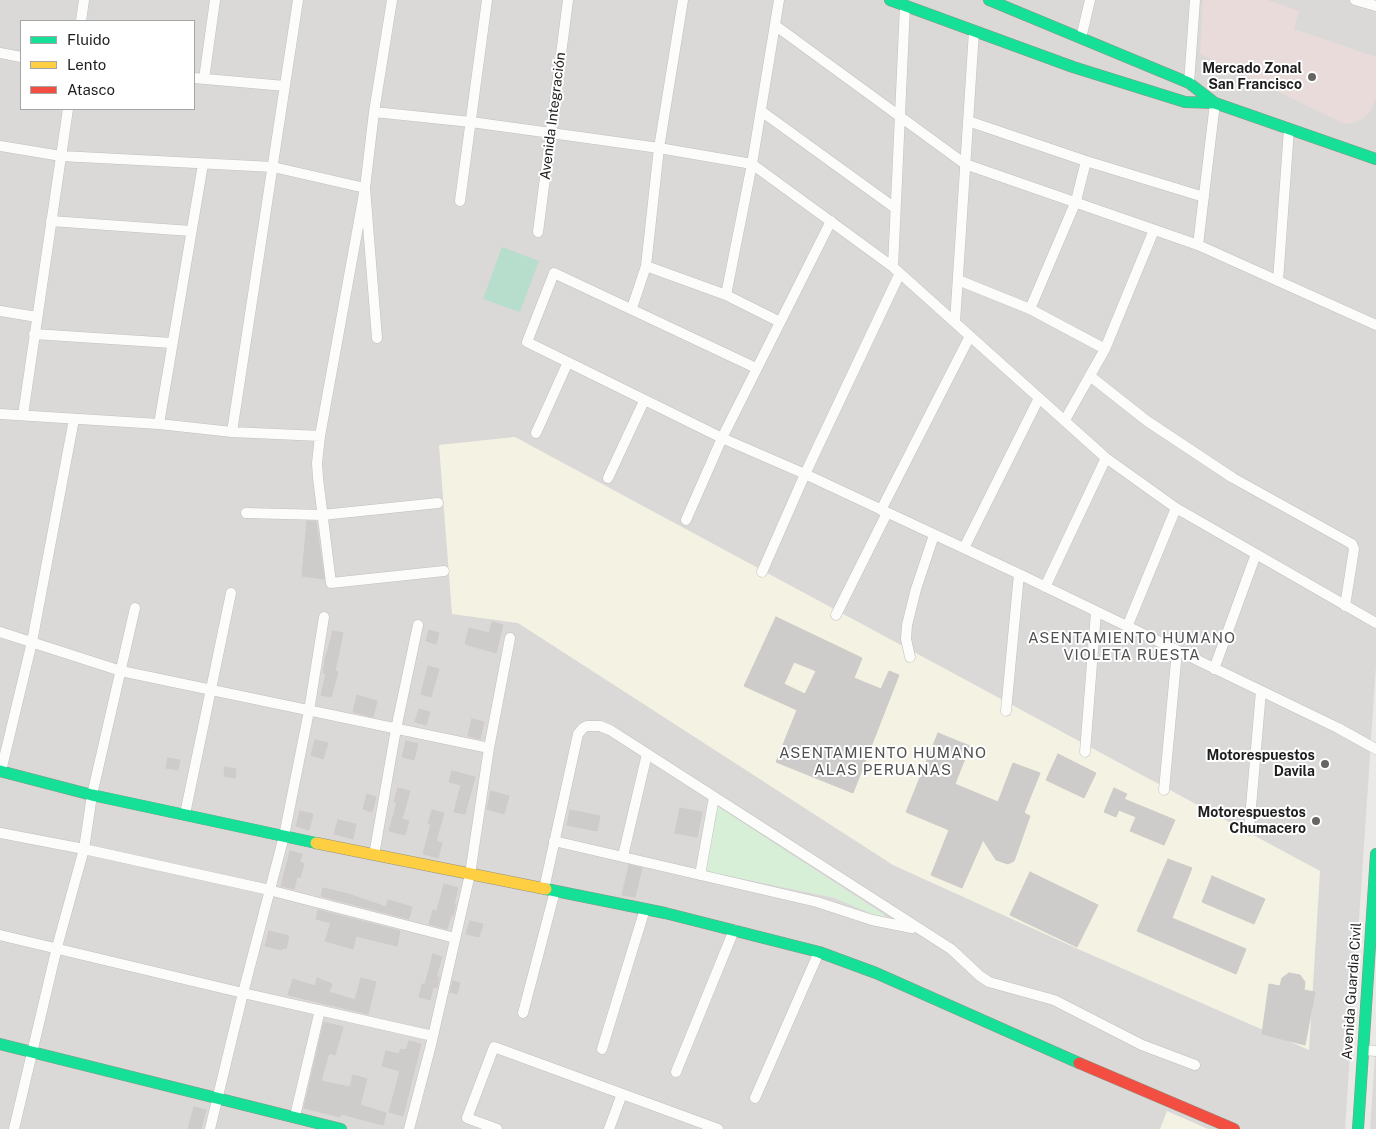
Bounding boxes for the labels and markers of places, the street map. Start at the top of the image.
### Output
place label: Mercado Zonal San Francisco [1202,61,1302,94]
marker: Mercado Zonal San Francisco [1306,71,1318,83]
place label: Motorespuestos Davila [1207,748,1315,780]
marker: Motorespuestos Davila [1319,758,1331,770]
place label: Motorespuestos Chumacero [1198,805,1306,838]
marker: Motorespuestos Chumacero [1310,815,1322,827]

